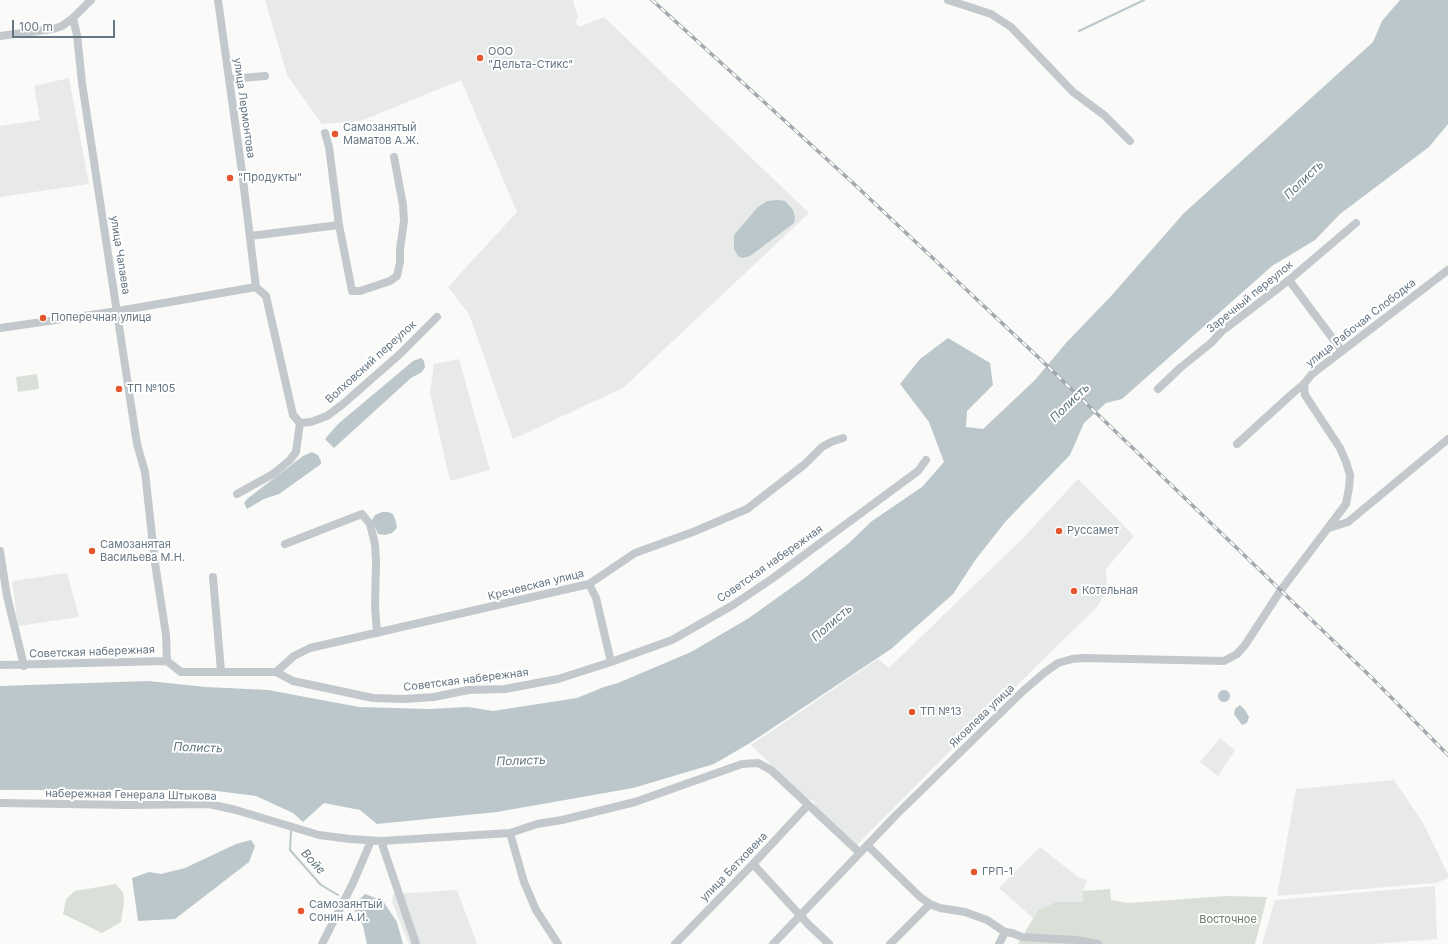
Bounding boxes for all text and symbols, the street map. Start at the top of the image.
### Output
scale bar [14,12,117,38]
text: 100 m [19,19,53,34]
place label: ООО "Дельта-Стикс" [488,45,573,71]
marker: ООО "Дельта-Стикс" [475,53,485,63]
street label: улица Лермонтова [230,57,258,159]
place label: Самозанятый Маматов А.Ж. [343,121,419,147]
marker: Самозанятый Маматов А.Ж. [330,129,340,139]
water label: Полисть [1281,158,1327,202]
place label: "Продукты" [238,171,302,185]
marker: "Продукты" [225,173,235,183]
street label: улица Чапаева [107,215,133,295]
street label: Заречный переулок [1204,258,1296,336]
street label: улица Рабочая Слободка [1304,276,1418,370]
place label: Поперечная улица [51,311,151,325]
marker: Поперечная улица [38,313,48,323]
street label: Волховский переулок [323,318,419,406]
water label: Полисть [1047,381,1093,425]
place label: ТП №105 [127,382,175,396]
marker: ТП №105 [114,384,124,394]
street label: Советская набережная [715,522,825,606]
place label: Руссамет [1067,524,1119,538]
marker: Руссамет [1054,526,1064,536]
place label: Самозанятая Васильева М.Н. [100,538,185,564]
marker: Самозанятая Васильева М.Н. [87,546,97,556]
street label: Кречевская улица [487,567,585,603]
place label: Котельная [1082,584,1138,598]
marker: Котельная [1069,586,1079,596]
water label: Полисть [809,601,855,645]
street label: Советская набережная [29,643,155,661]
street label: Советская набережная [403,666,529,694]
street label: Яковлева улица [947,682,1017,750]
place label: ТП №13 [920,705,962,719]
marker: ТП №13 [907,707,917,717]
water label: Полисть [173,740,223,756]
water label: Полисть [496,753,546,769]
street label: набережная Генерала Штыкова [45,787,217,803]
street label: улица Бетховена [698,830,770,904]
water label: Войе [298,846,328,878]
place label: ГРП-1 [982,865,1013,879]
marker: ГРП-1 [969,867,979,877]
place label: Самозаянтый Сонин А.И. [309,898,382,924]
marker: Самозаянтый Сонин А.И. [296,906,306,916]
park label: Восточное [1199,913,1257,927]

